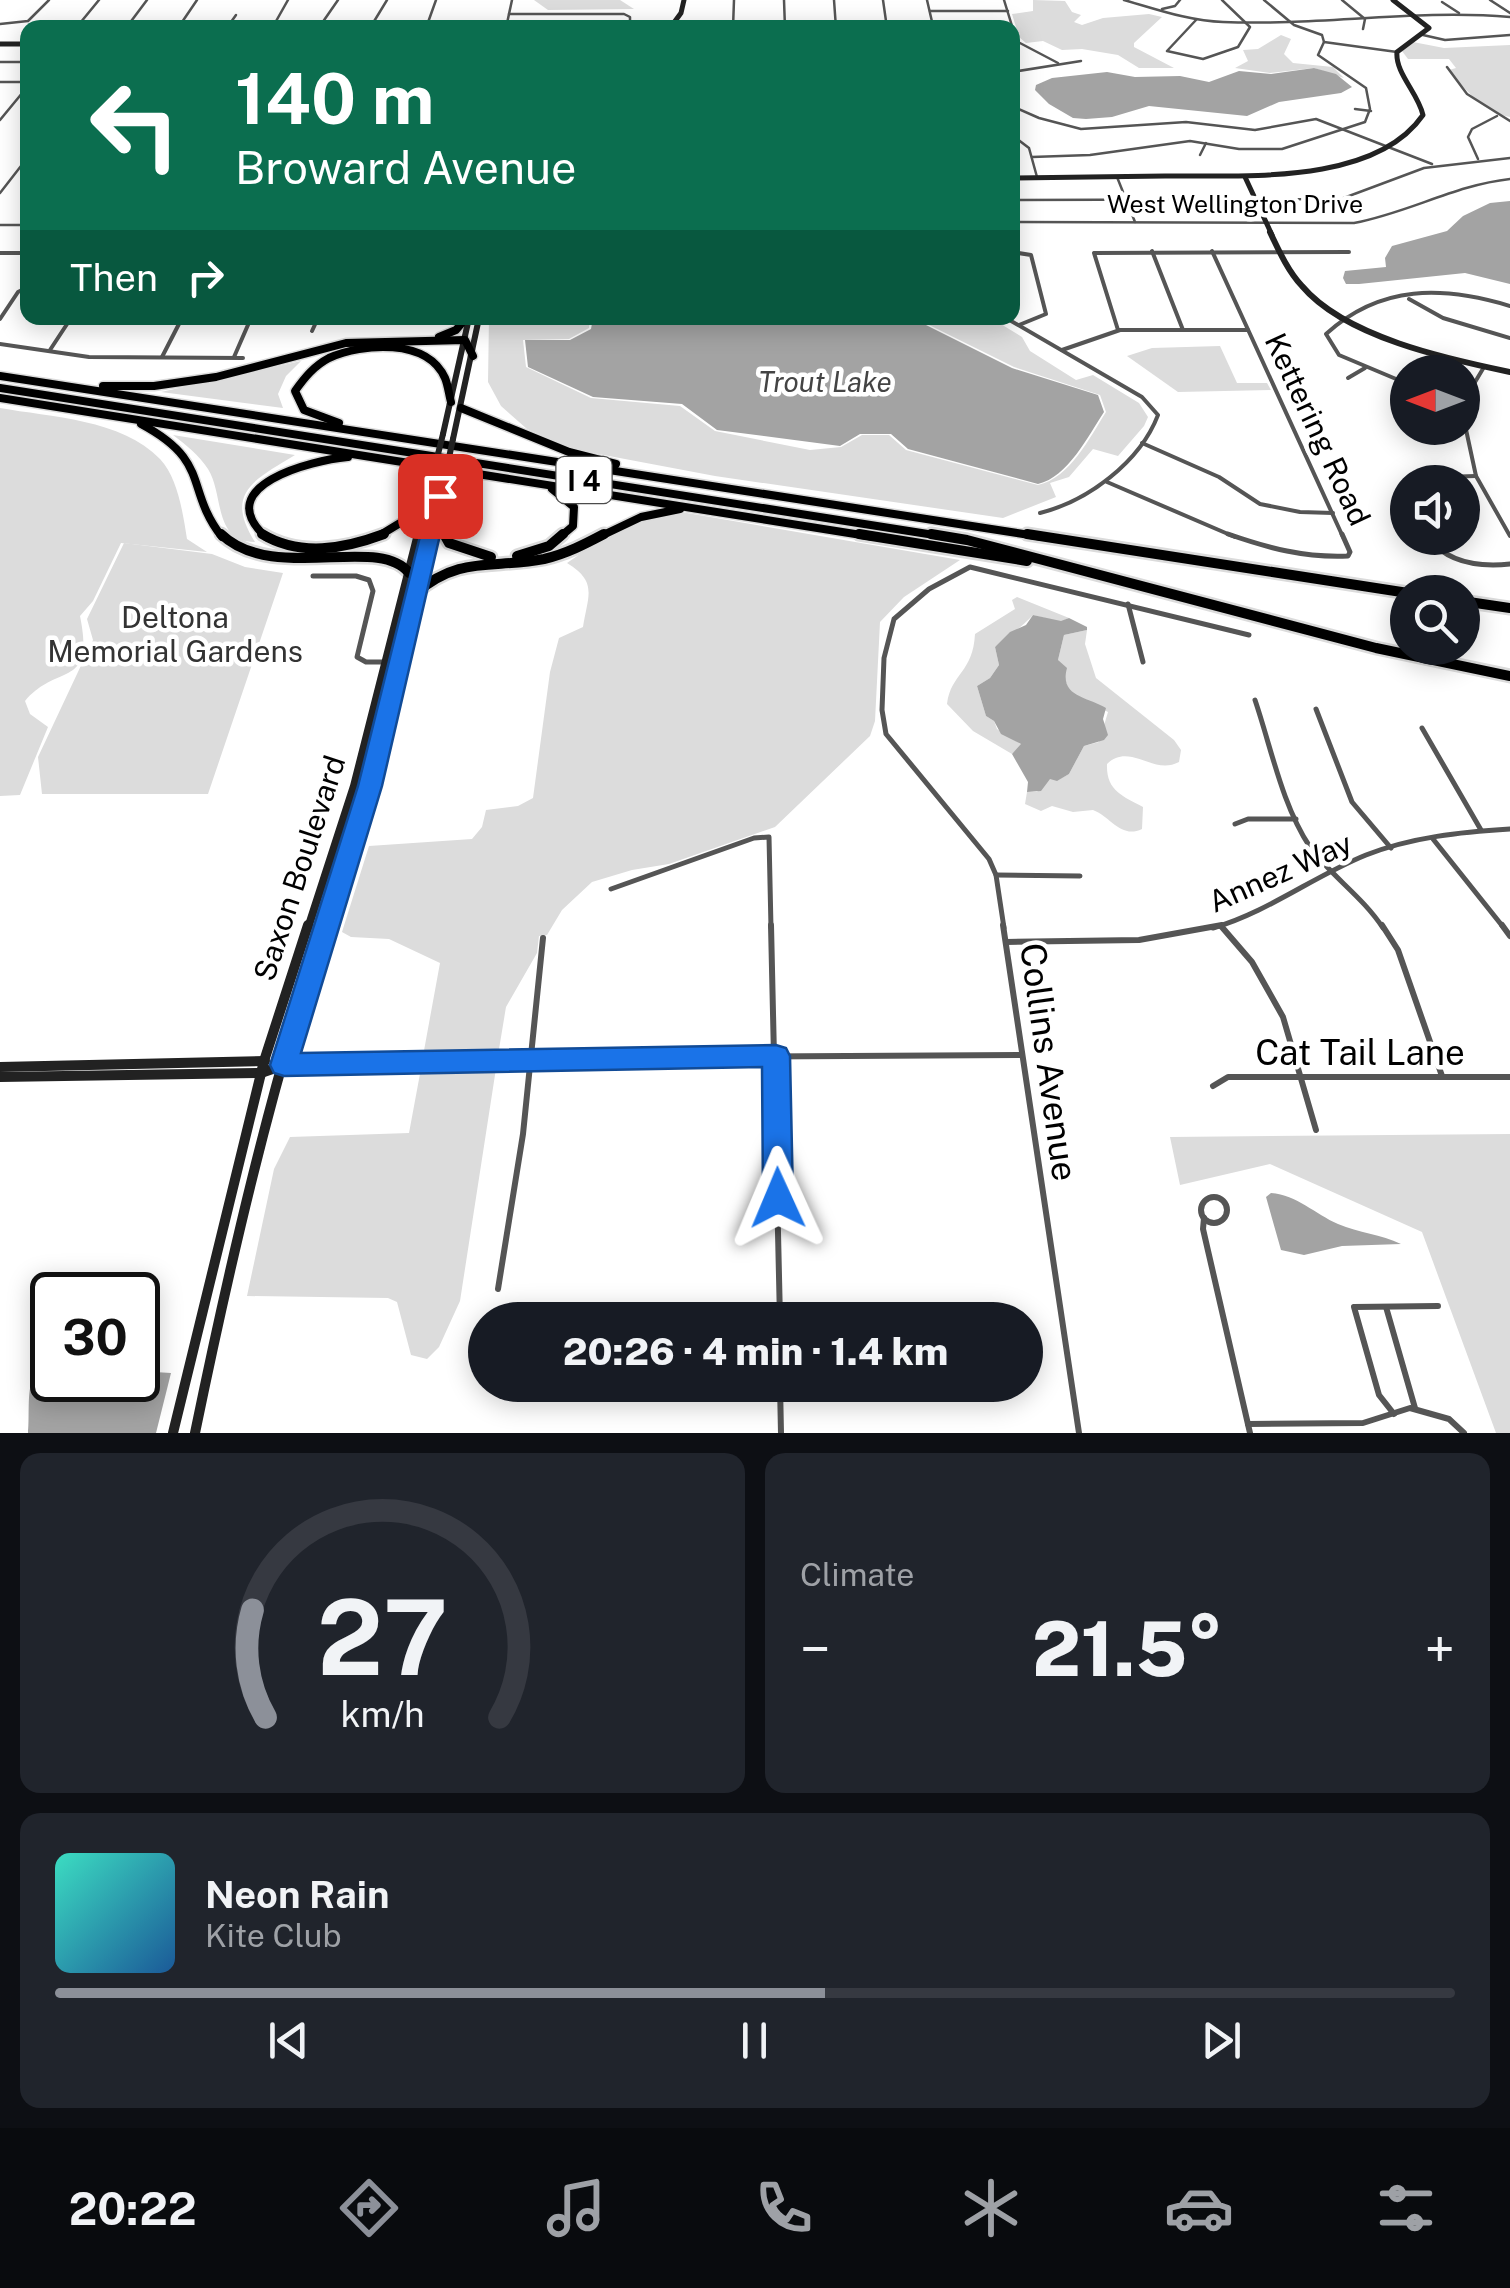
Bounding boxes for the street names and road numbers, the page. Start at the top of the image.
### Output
street label: West Wellington Drive [1107,189,1363,219]
street label: Kettering Road [1258,327,1378,531]
road number: I 4 [556,457,612,503]
street label: Saxon Boulevard [246,751,352,985]
street label: Annez Way [1203,824,1357,920]
street label: Collins Avenue [1012,941,1086,1183]
street label: Cat Tail Lane [1255,1032,1465,1073]

